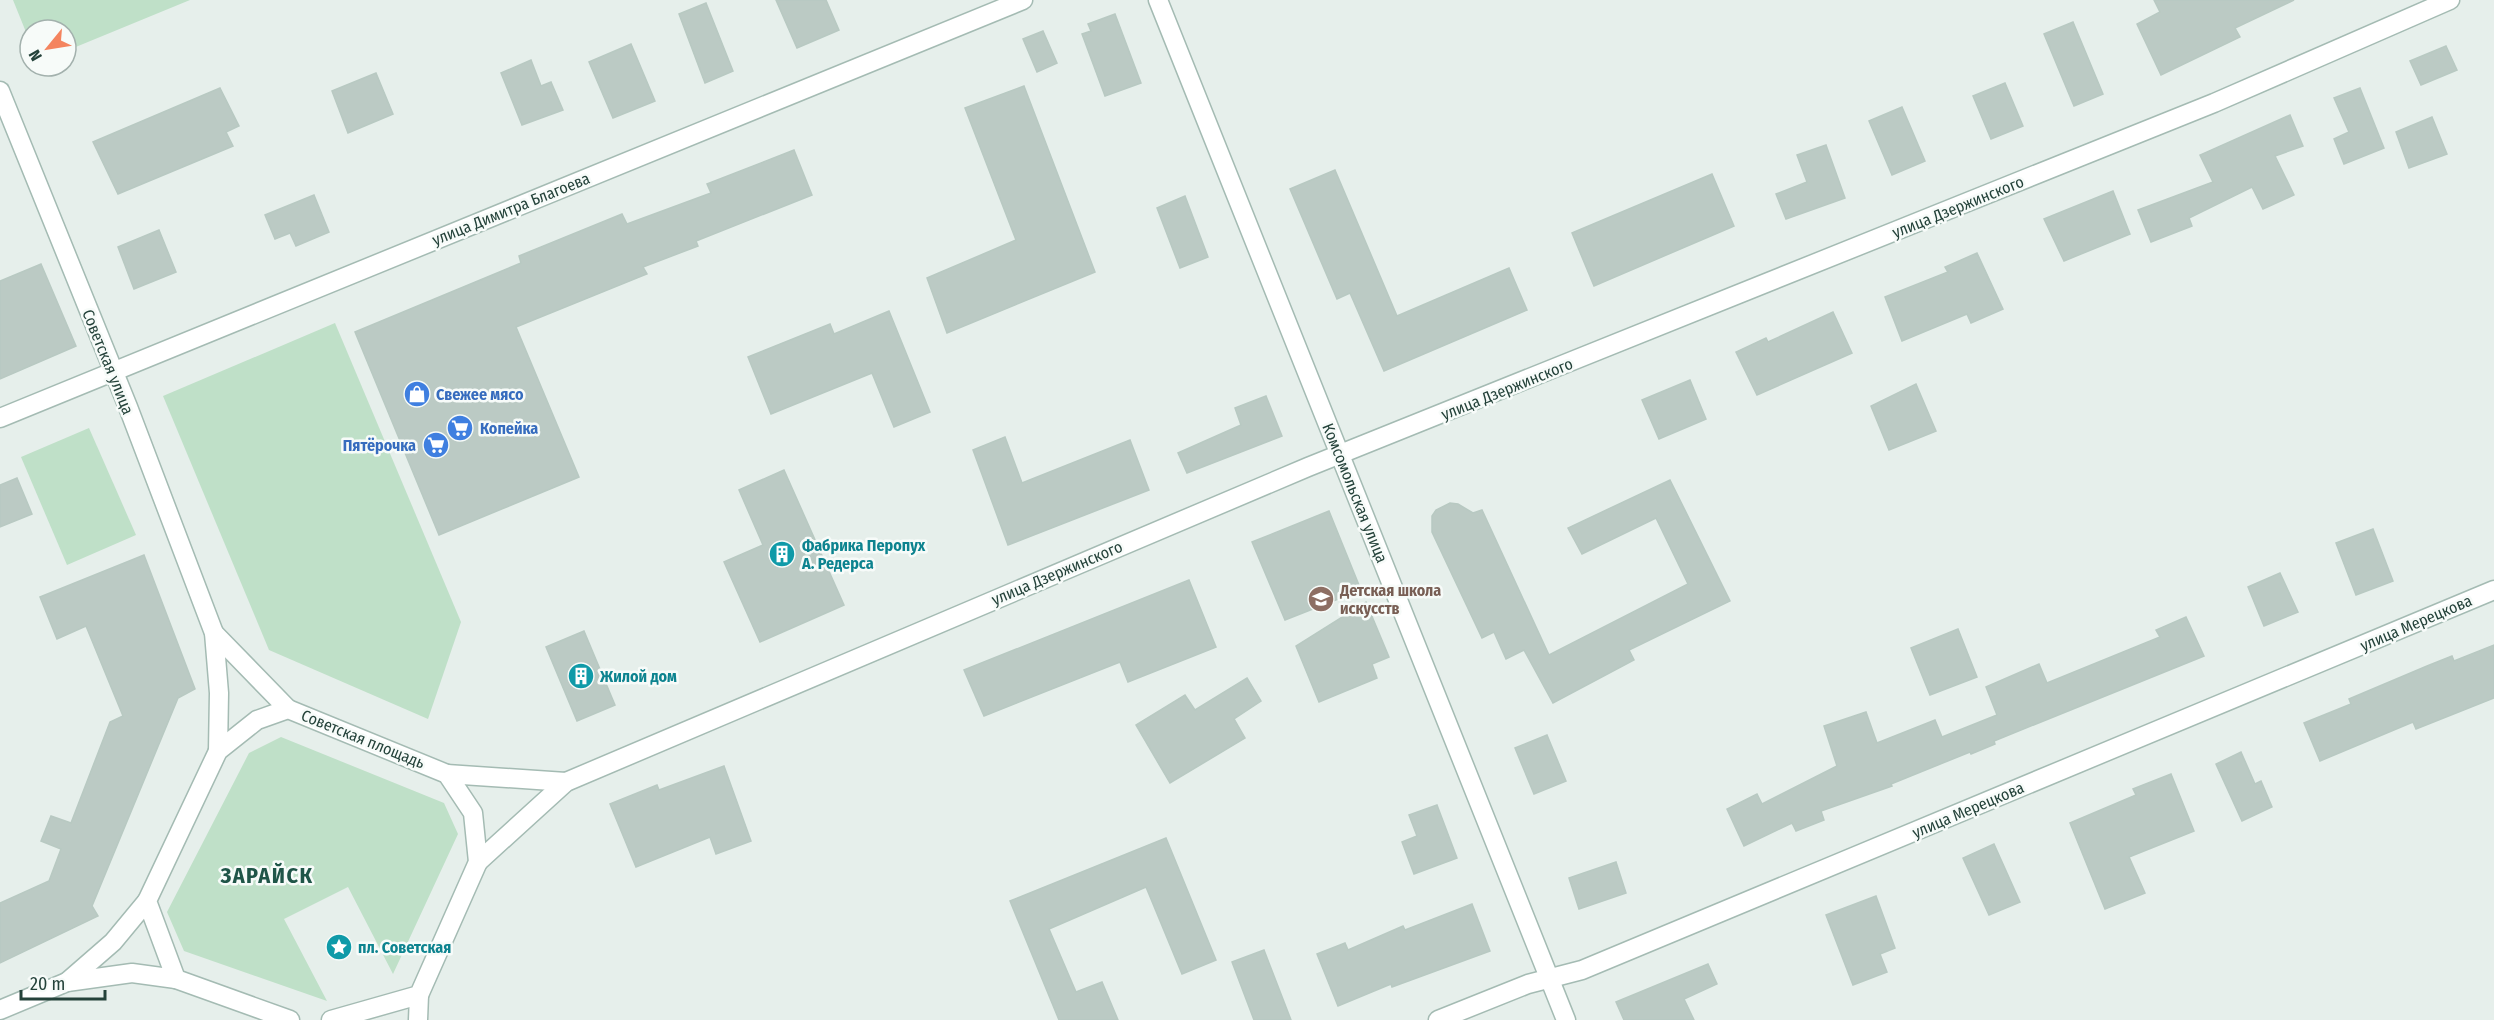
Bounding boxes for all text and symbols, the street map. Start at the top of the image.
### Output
north arrow [18,18,78,78]
text: N [25,46,46,64]
street label: улица Димитра Благоева [429,169,593,249]
street label: улица Дзержинского [1889,172,2027,242]
street label: Советская улица [78,307,138,417]
street label: улица Дзержинского [1438,354,1576,424]
shop icon: Свежее мясо [402,379,432,409]
place label: Свежее мясо [436,385,524,404]
supermarket icon: Копейка [445,413,475,443]
place label: Копейка [480,419,538,438]
street label: Комсомольская улица [1318,420,1392,566]
supermarket icon: Пятёрочка [421,430,451,460]
place label: Пятёрочка [343,436,416,455]
place label: Фабрика Перопух А. Редерса [801,536,926,573]
street label: улица Дзержинского [989,537,1125,609]
building icon: Фабрика Перопух А. Редерса [767,539,797,569]
place label: Детская школа искусств [1339,581,1441,618]
school or university icon: Детская школа искусств [1306,584,1336,614]
street label: улица Мерецкова [2357,591,2475,655]
building icon: Жилой дом [566,661,596,691]
place label: Жилой дом [599,667,677,686]
street label: Советская площадь [299,706,427,772]
street label: улица Мерецкова [1909,778,2027,842]
district label: ЗАРАЙСК [219,862,314,889]
place icon: пл. Советская [324,932,354,962]
place label: пл. Советская [358,938,451,957]
scale bar [21,963,105,1001]
text: 20 m [30,973,65,995]

